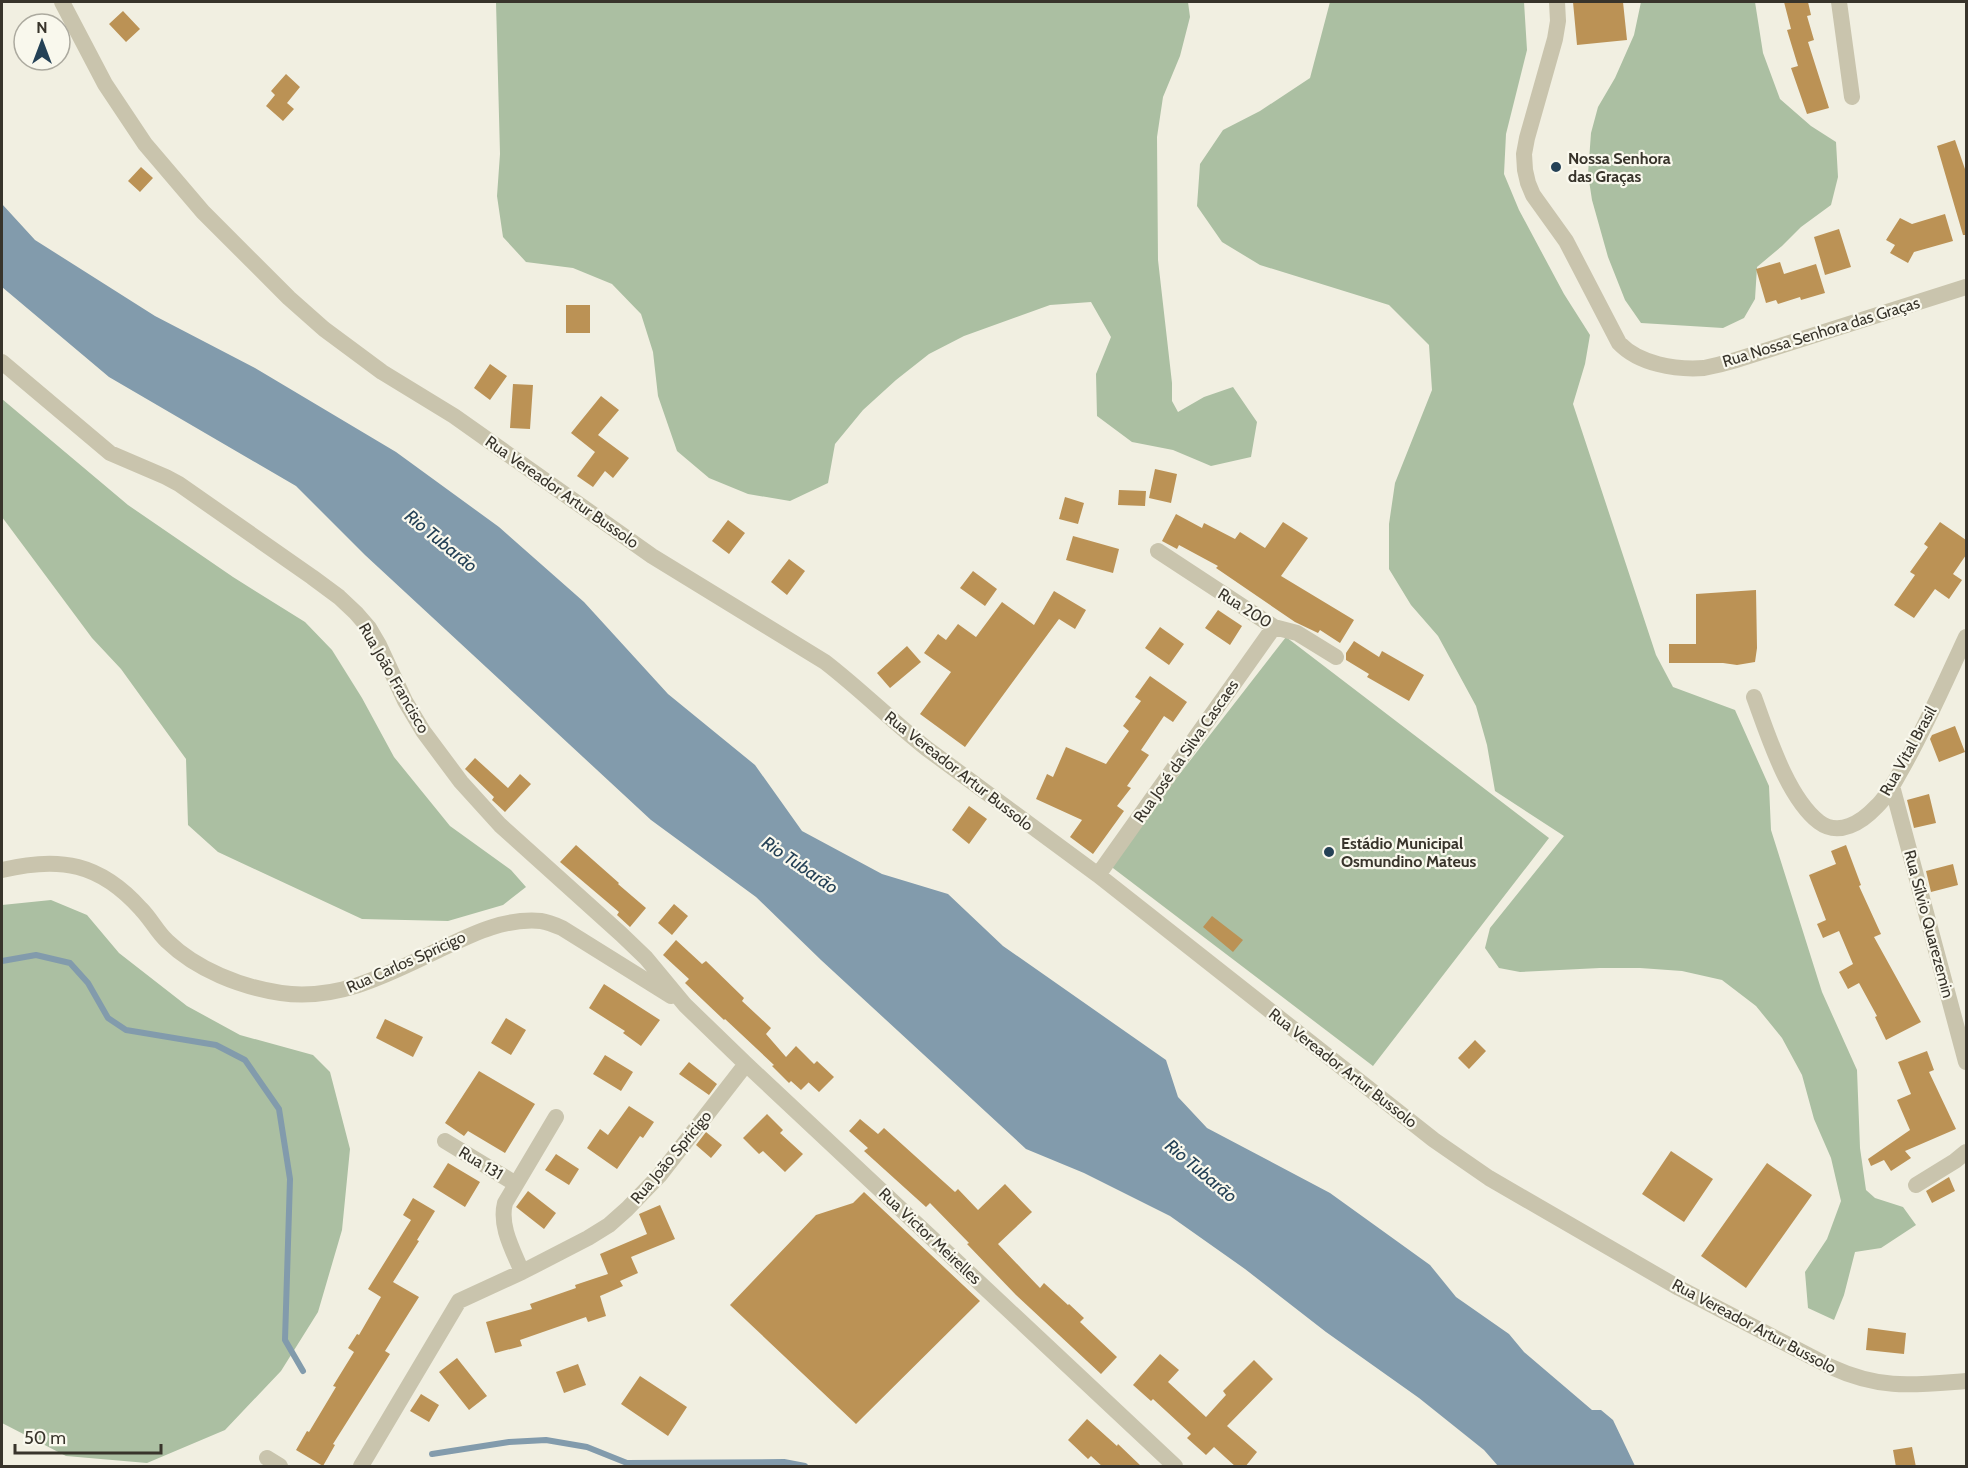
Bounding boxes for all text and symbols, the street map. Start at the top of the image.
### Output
north arrow [12,12,72,72]
text: N [36,18,48,37]
place label: Nossa Senhora das Graças [1568,149,1671,186]
marker: Nossa Senhora das Graças [1549,160,1563,174]
street label: Rua Nossa Senhora das Graças [1720,293,1922,371]
street label: Rua Vereador Artur Bussolo [482,432,643,552]
water label: Rio Tubarão [400,505,482,577]
street label: Rua 200 [1215,584,1275,632]
street label: Rua João Francisco [355,619,433,737]
street label: Rua José da Silva Cascaes [1130,676,1243,826]
street label: Rua Vital Brasil [1876,703,1940,799]
street label: Rua Vereador Artur Bussolo [881,707,1037,835]
water label: Rio Tubarão [758,832,842,898]
place label: Estádio Municipal Osmundino Mateus [1341,834,1477,871]
marker: Estádio Municipal Osmundino Mateus [1322,845,1336,859]
street label: Rua Sílvio Quarezemin [1900,848,1958,1000]
street label: Rua Carlos Spricigo [343,927,469,997]
street label: Rua Vereador Artur Bussolo [1265,1004,1421,1132]
street label: Rua João Spricigo [626,1106,716,1207]
water label: Rio Tubarão [1161,1135,1241,1207]
street label: Rua 131 [455,1142,507,1184]
street label: Rua Victor Meirelles [875,1184,985,1288]
street label: Rua Vereador Artur Bussolo [1669,1275,1839,1377]
scale bar [15,1417,160,1455]
text: 50 m [24,1427,66,1449]

